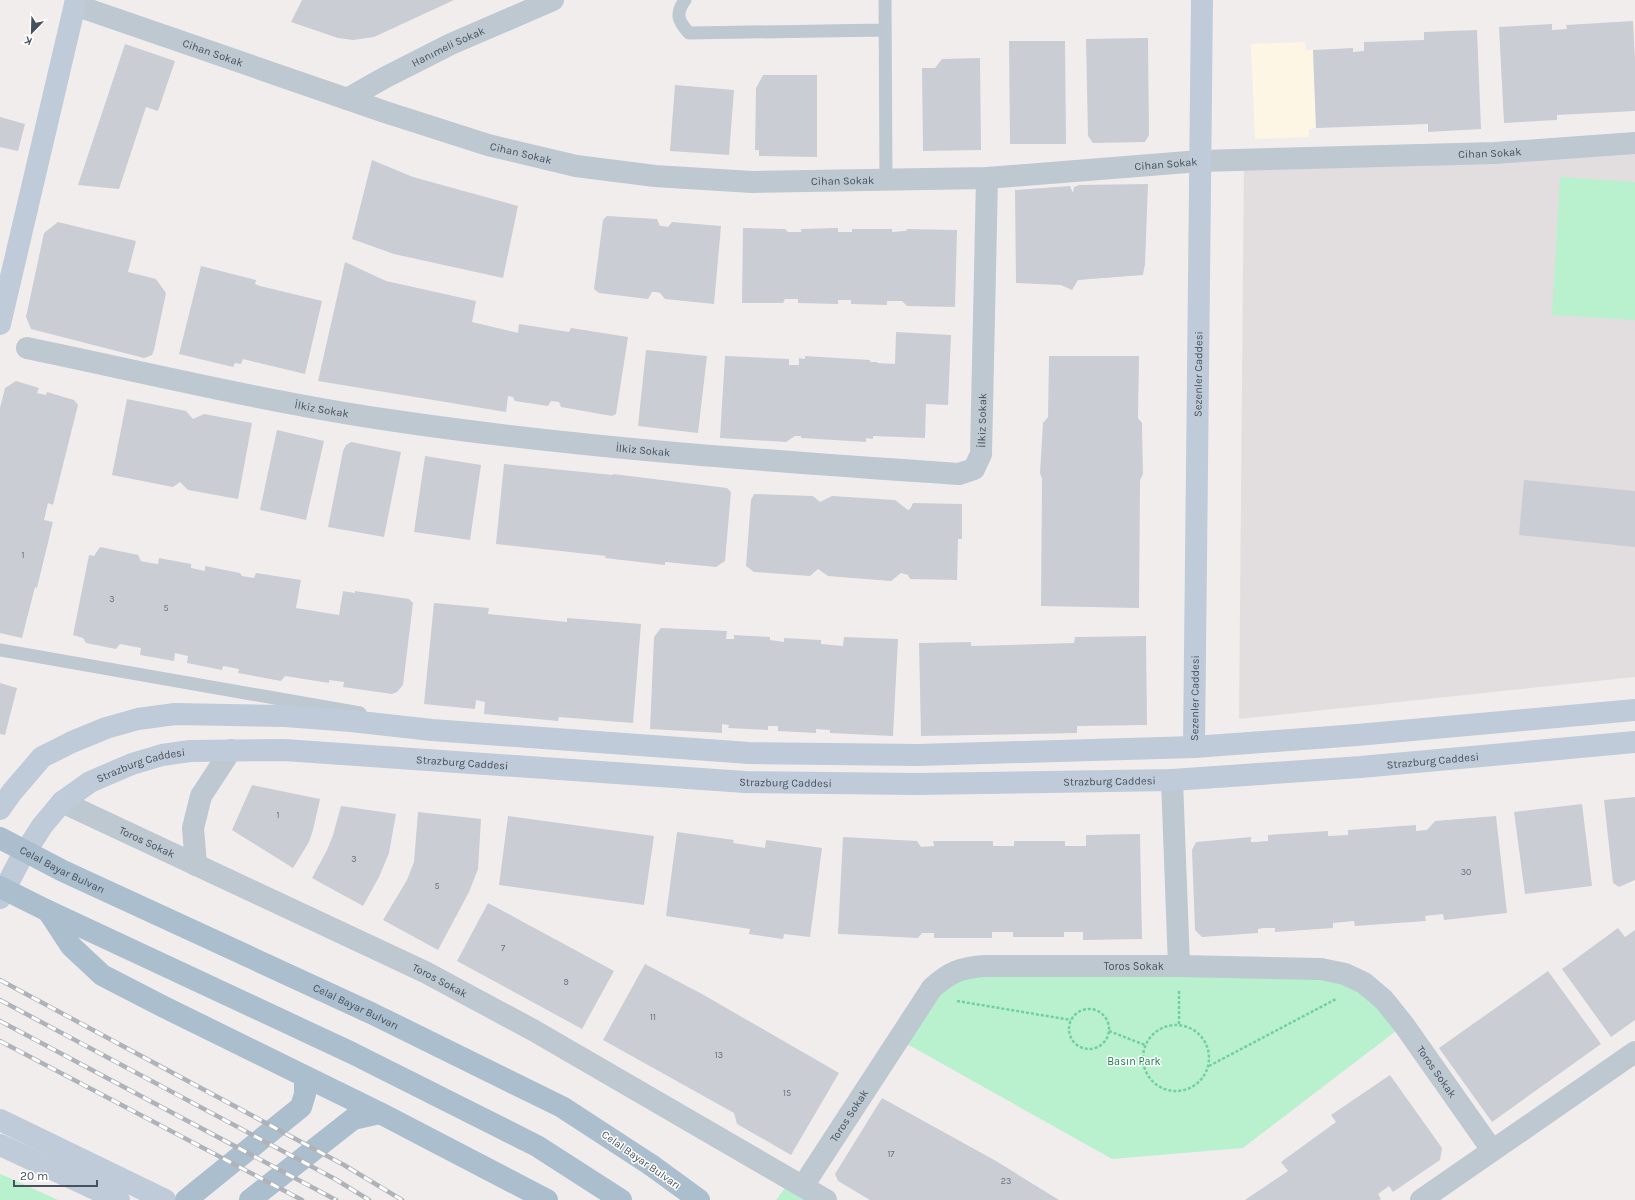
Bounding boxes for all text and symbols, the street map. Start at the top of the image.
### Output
north arrow [12,12,52,52]
street label: Hanımeli Sokak [409,24,487,69]
text: K [22,33,34,48]
street label: Cihan Sokak [181,36,245,69]
street label: Cihan Sokak [489,139,553,167]
street label: Cihan Sokak [1458,145,1522,160]
street label: Cihan Sokak [1134,155,1198,173]
street label: Cihan Sokak [811,173,874,187]
street label: Sezenler Caddesi [1191,331,1205,417]
street label: İlkiz Sokak [974,393,989,448]
street label: İlkiz Sokak [294,397,350,420]
street label: İlkiz Sokak [615,440,671,459]
house number: 1 [22,550,25,560]
house number: 3 [109,594,115,604]
house number: 5 [163,603,169,613]
street label: Sezenler Caddesi [1188,655,1201,741]
street label: Strazburg Caddesi [94,745,186,785]
street label: Strazburg Caddesi [1386,750,1479,771]
street label: Strazburg Caddesi [416,753,509,772]
street label: Strazburg Caddesi [1063,774,1156,788]
street label: Strazburg Caddesi [739,775,832,790]
house number: 1 [277,810,280,820]
street label: Toros Sokak [117,823,177,861]
street label: Celal Bayar Bulvarı [18,843,107,896]
house number: 3 [351,854,357,864]
house number: 30 [1461,867,1471,877]
house number: 5 [434,881,440,891]
house number: 7 [501,943,506,953]
street label: Toros Sokak [1104,960,1164,973]
street label: Toros Sokak [411,961,470,1000]
house number: 9 [563,977,569,987]
street label: Celal Bayar Bulvarı [311,981,401,1032]
house number: 11 [650,1012,656,1022]
street label: Toros Sokak [1414,1043,1459,1100]
house number: 13 [715,1050,723,1060]
park label: Basın Park [1107,1055,1161,1068]
street label: Toros Sokak [827,1087,871,1144]
house number: 15 [783,1088,791,1098]
street label: Celal Bayar Bulvarı [599,1128,683,1192]
house number: 17 [887,1149,895,1159]
scale bar [14,1162,97,1188]
text: 20 m [20,1169,48,1183]
house number: 23 [1001,1176,1011,1186]

